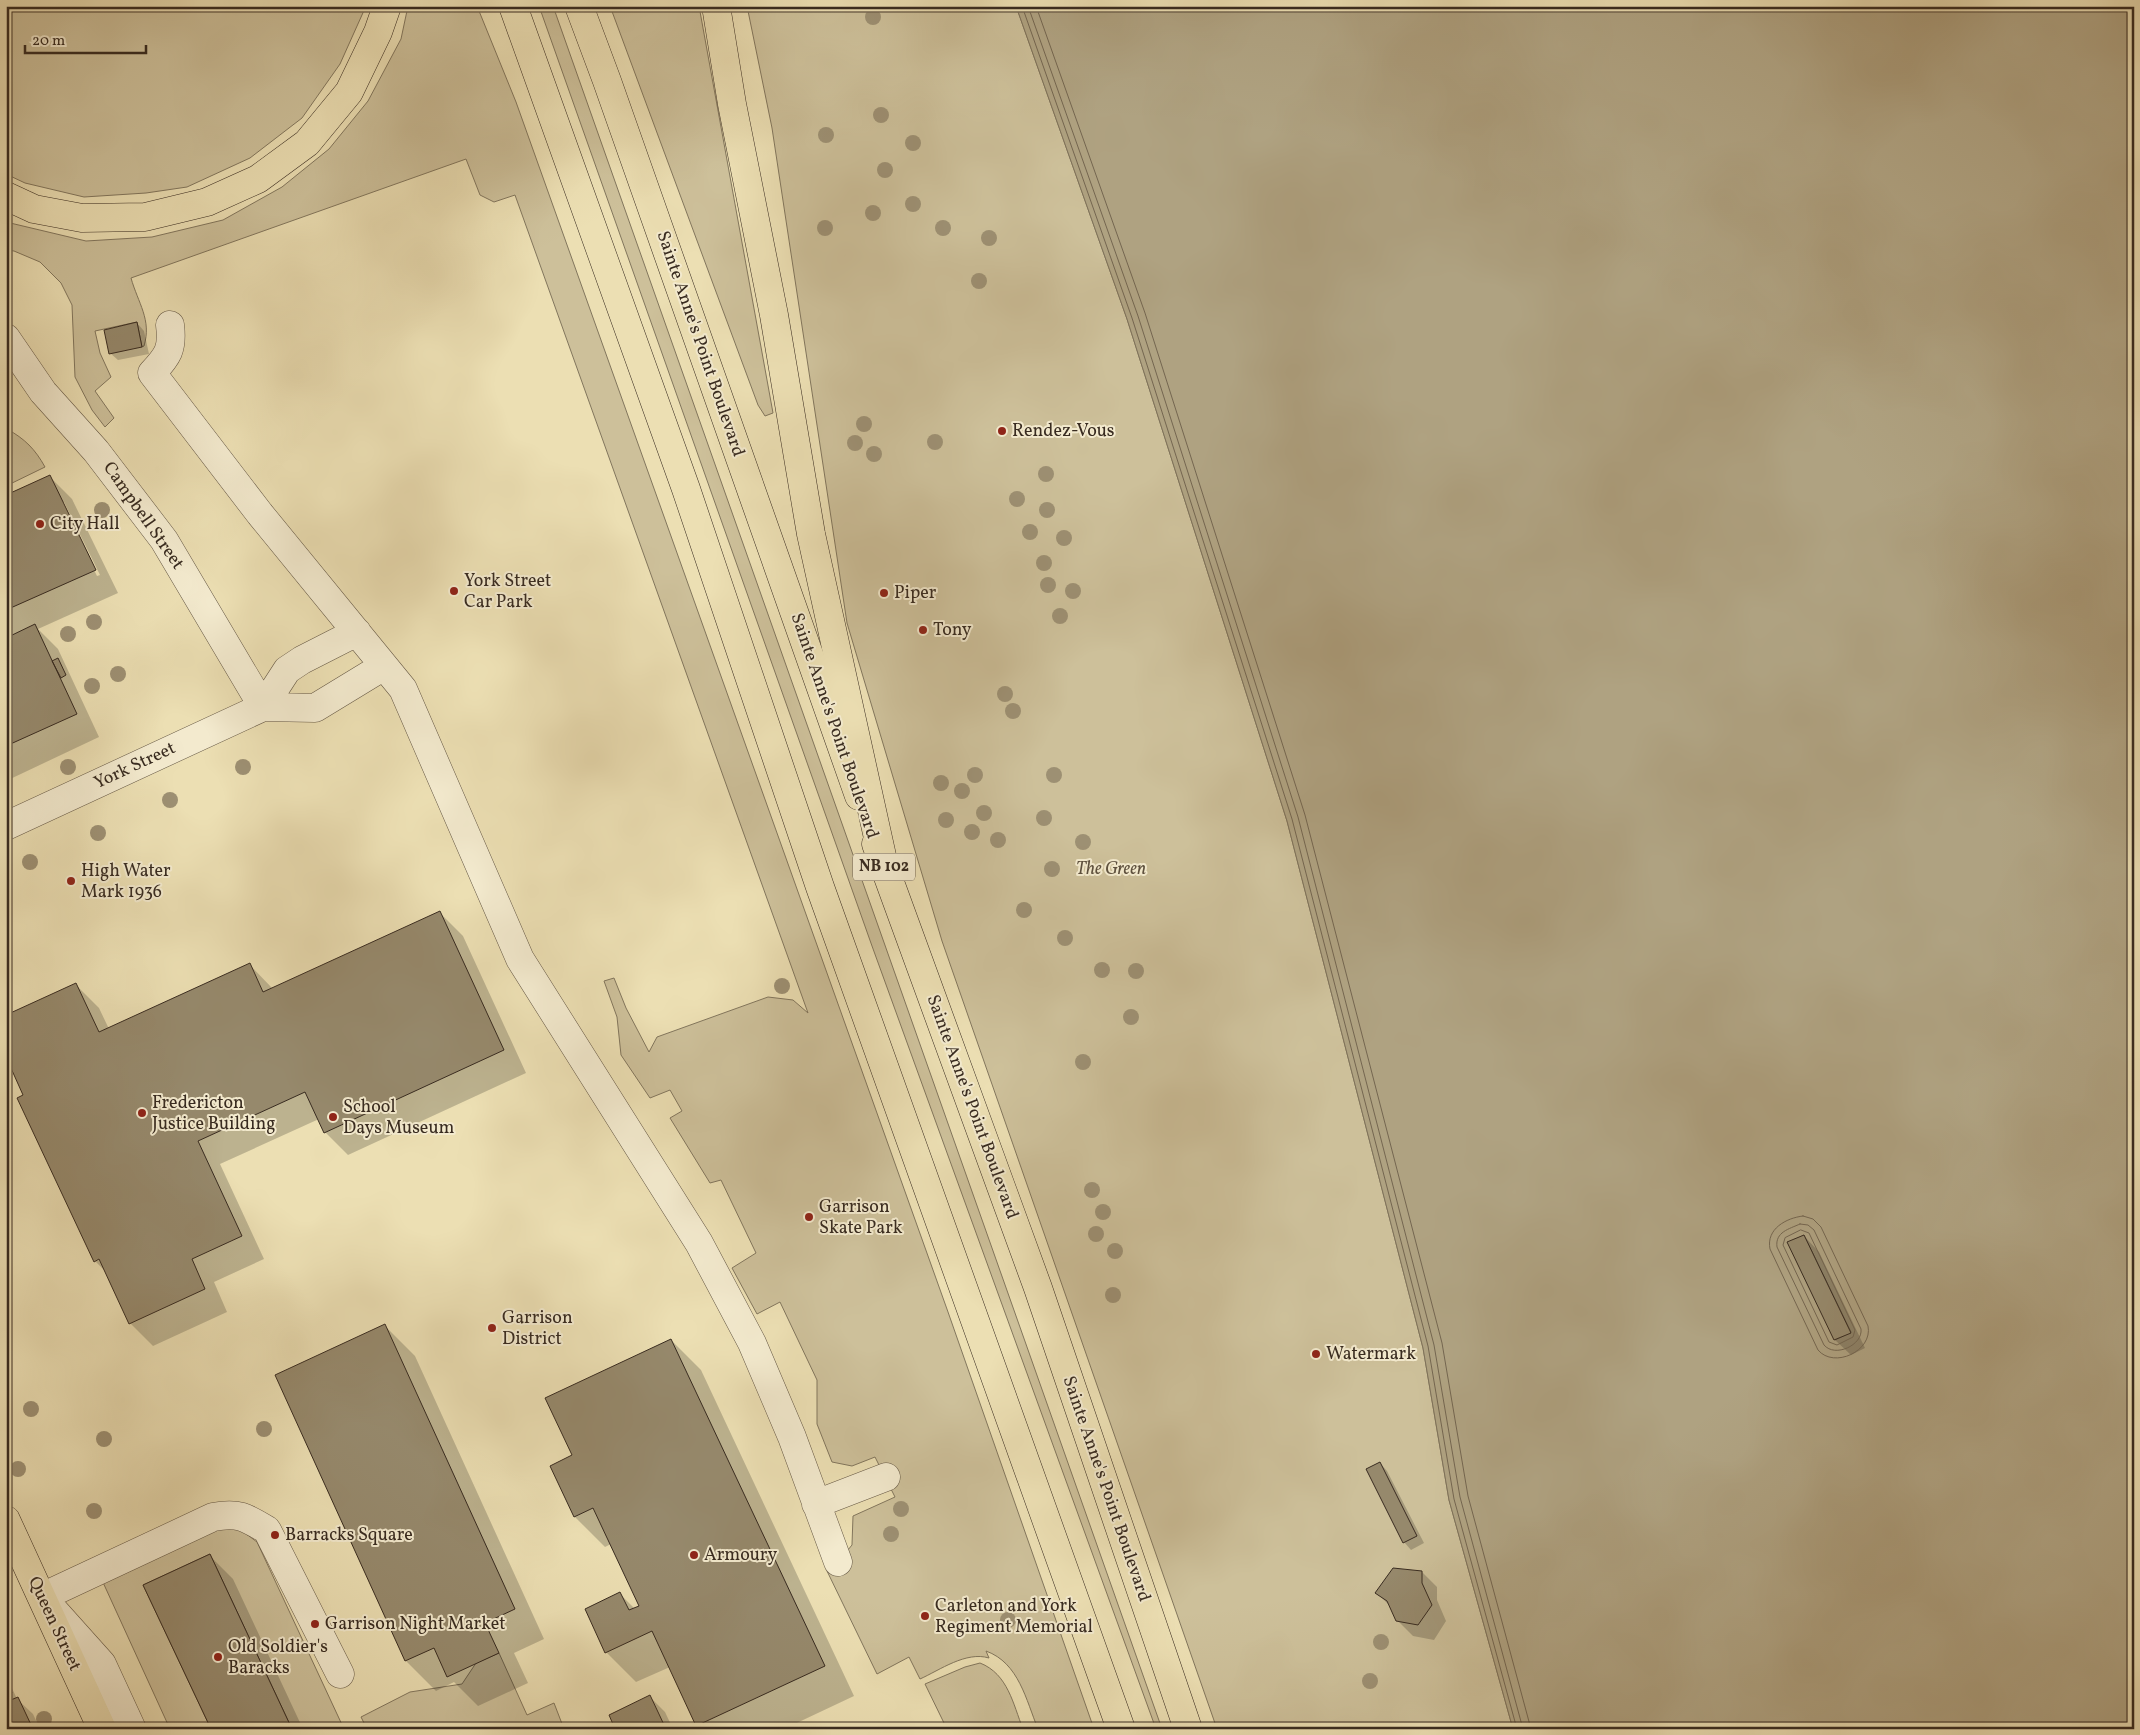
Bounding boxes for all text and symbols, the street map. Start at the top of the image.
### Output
scale bar [25,22,146,54]
text: 20 m [32,31,65,52]
street label: Sainte Anne's Point Boulevard [650,228,750,460]
place label: Rendez-Vous [1012,419,1115,444]
marker: Rendez-Vous [996,425,1008,437]
street label: Campbell Street [96,457,190,575]
place label: City Hall [50,512,120,537]
marker: City Hall [34,518,46,530]
place label: York Street Car Park [464,569,551,615]
place label: Piper [894,581,937,606]
marker: York Street Car Park [448,585,460,597]
marker: Piper [878,587,890,599]
street label: Sainte Anne's Point Boulevard [784,610,884,842]
place label: Tony [933,618,972,643]
marker: Tony [917,624,929,636]
street label: York Street [90,736,180,796]
road number: NB 102 [853,854,915,880]
park label: The Green [1076,857,1146,882]
place label: High Water Mark 1936 [81,859,171,905]
marker: High Water Mark 1936 [65,875,77,887]
street label: Sainte Anne's Point Boulevard [920,991,1024,1223]
place label: Fredericton Justice Building [152,1091,275,1137]
place label: School Days Museum [343,1095,455,1141]
marker: Fredericton Justice Building [136,1107,148,1119]
marker: School Days Museum [327,1111,339,1123]
place label: Garrison Skate Park [819,1195,903,1241]
marker: Garrison Skate Park [803,1211,815,1223]
place label: Garrison District [502,1306,573,1352]
marker: Garrison District [486,1322,498,1334]
place label: Watermark [1326,1342,1416,1367]
marker: Watermark [1310,1348,1322,1360]
street label: Sainte Anne's Point Boulevard [1056,1373,1156,1605]
place label: Barracks Square [285,1523,413,1548]
marker: Barracks Square [269,1529,281,1541]
place label: Armoury [704,1543,777,1568]
marker: Armoury [688,1549,700,1561]
street label: Queen Street [21,1573,87,1675]
place label: Carleton and York Regiment Memorial [935,1594,1093,1640]
marker: Carleton and York Regiment Memorial [919,1610,931,1622]
place label: Garrison Night Market [325,1612,506,1637]
marker: Garrison Night Market [309,1618,321,1630]
place label: Old Soldier's Baracks [228,1635,328,1681]
marker: Old Soldier's Baracks [212,1651,224,1663]

